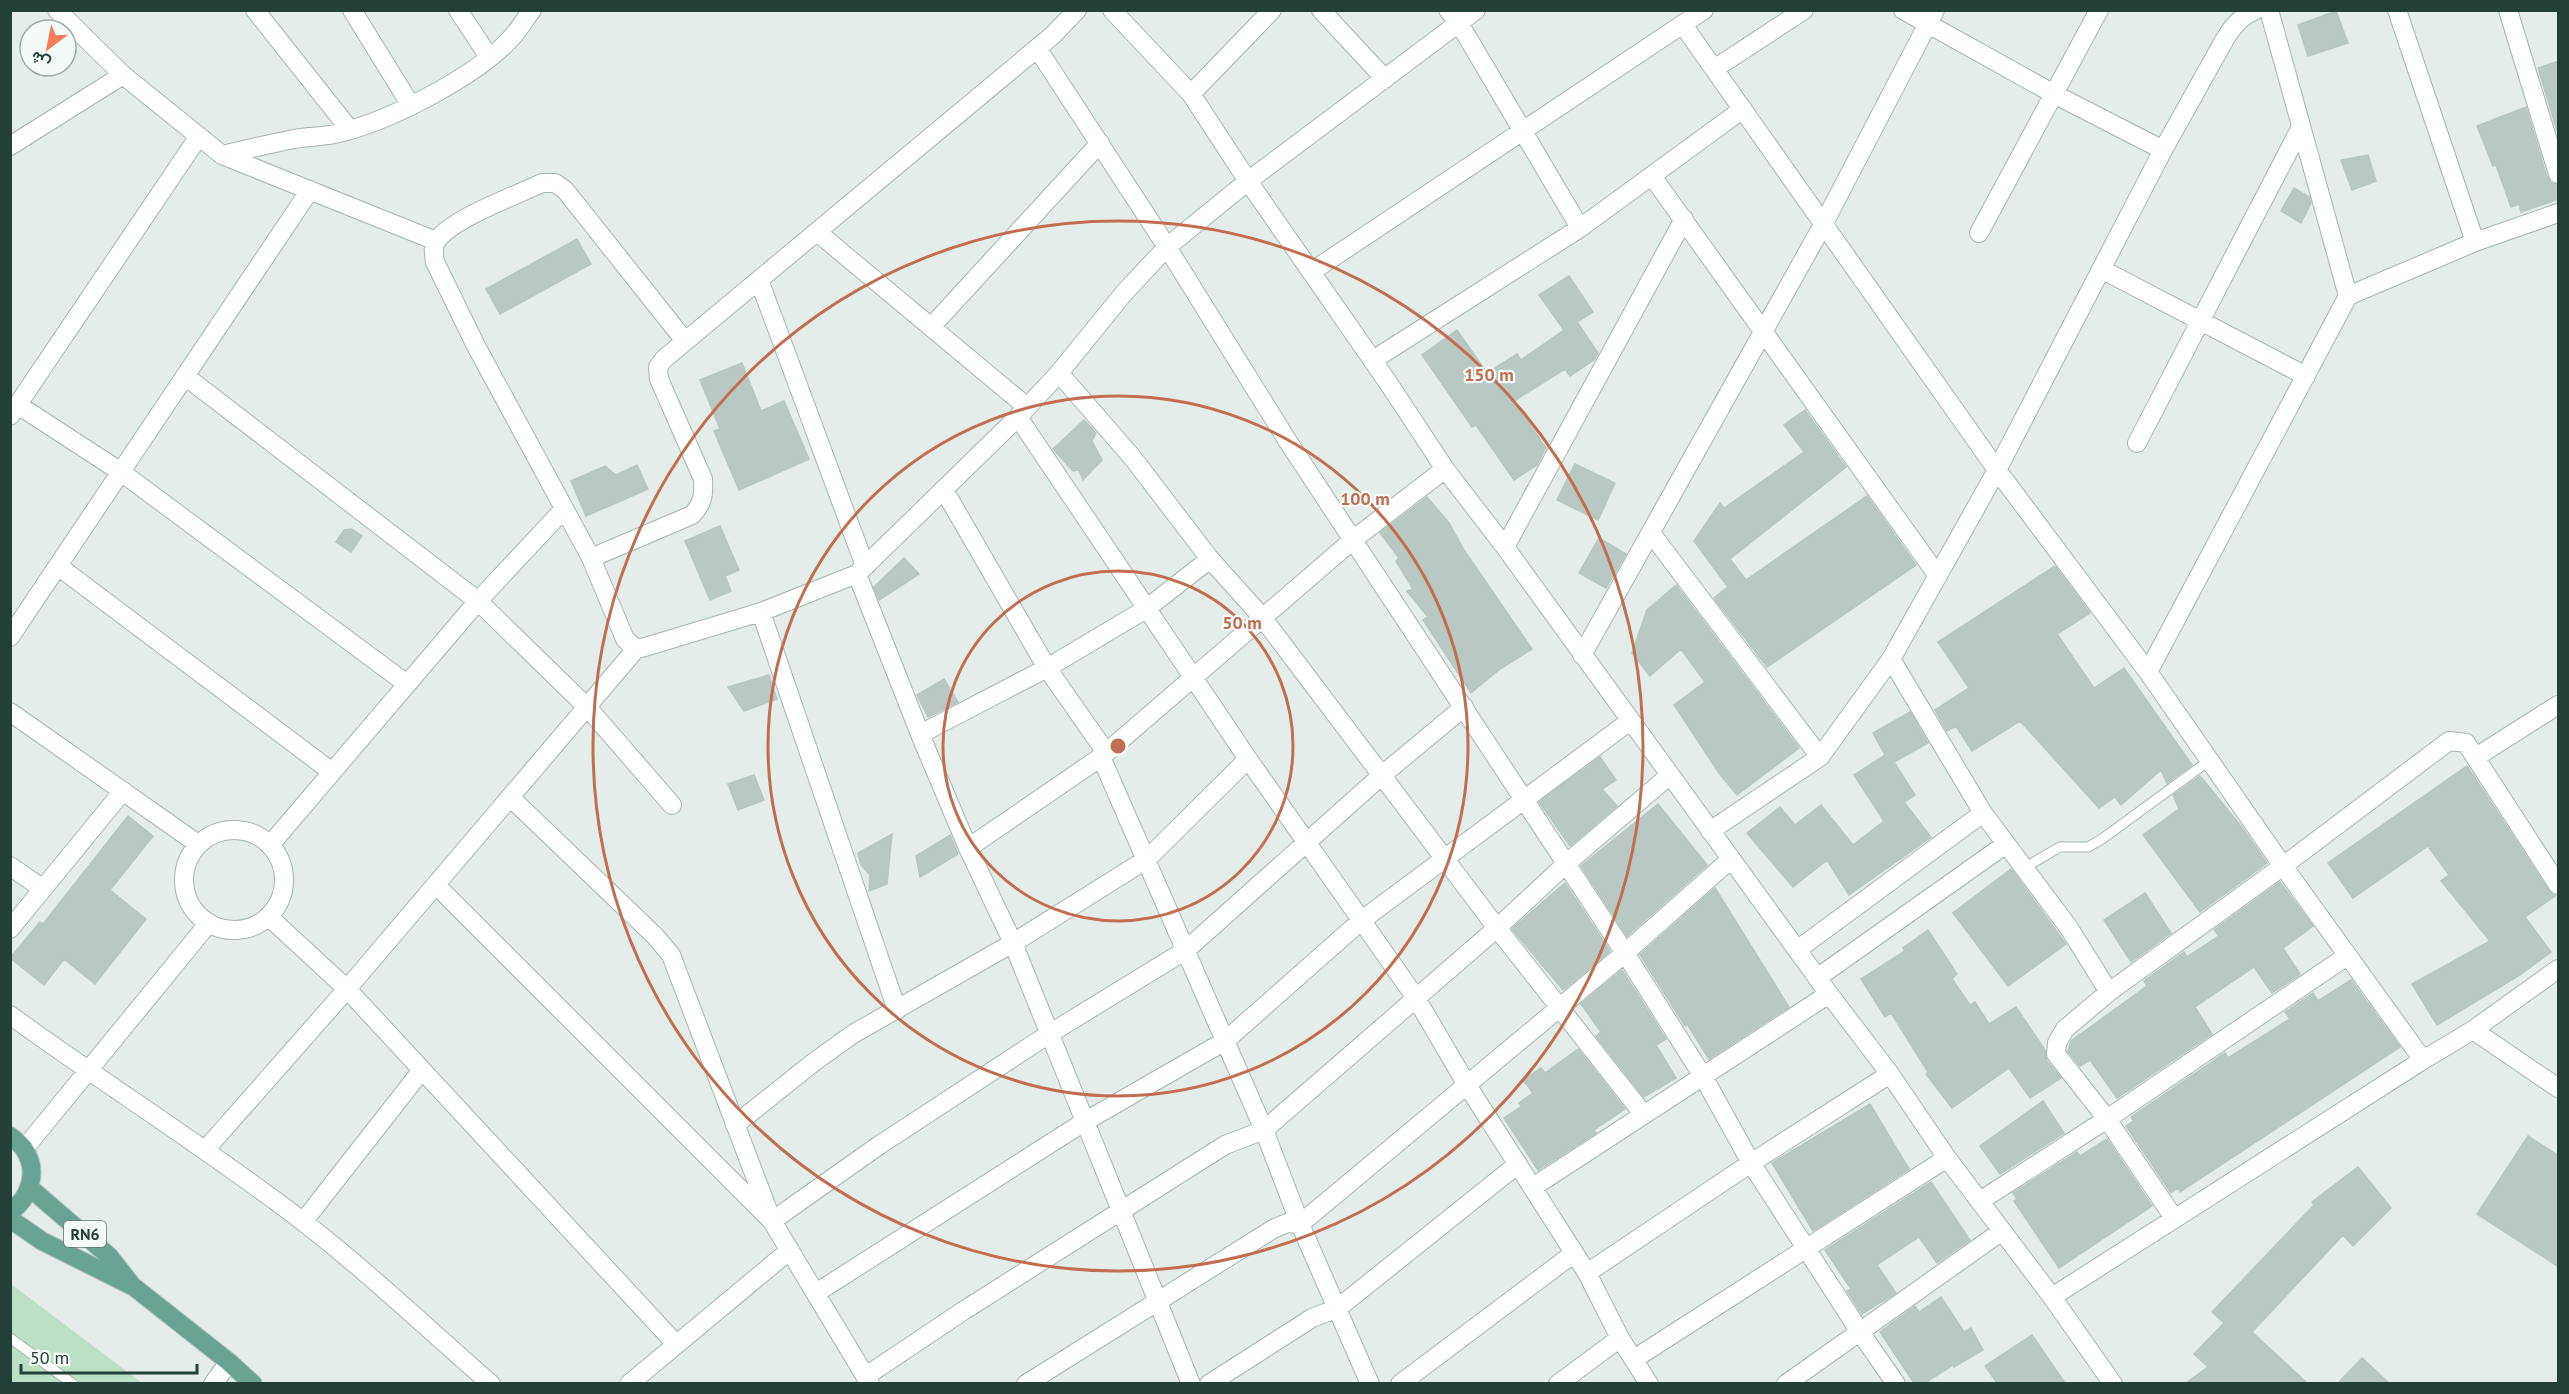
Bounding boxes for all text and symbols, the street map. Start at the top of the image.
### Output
north arrow [18,18,78,78]
text: ش [27,47,54,74]
text: 150 m [1464,363,1514,386]
text: 100 m [1340,487,1390,510]
text: 50 m [1222,611,1262,634]
centre of rings [1108,736,1128,756]
road number: RN6 [64,1221,106,1247]
scale bar [21,1337,196,1375]
text: 50 m [30,1346,69,1369]

